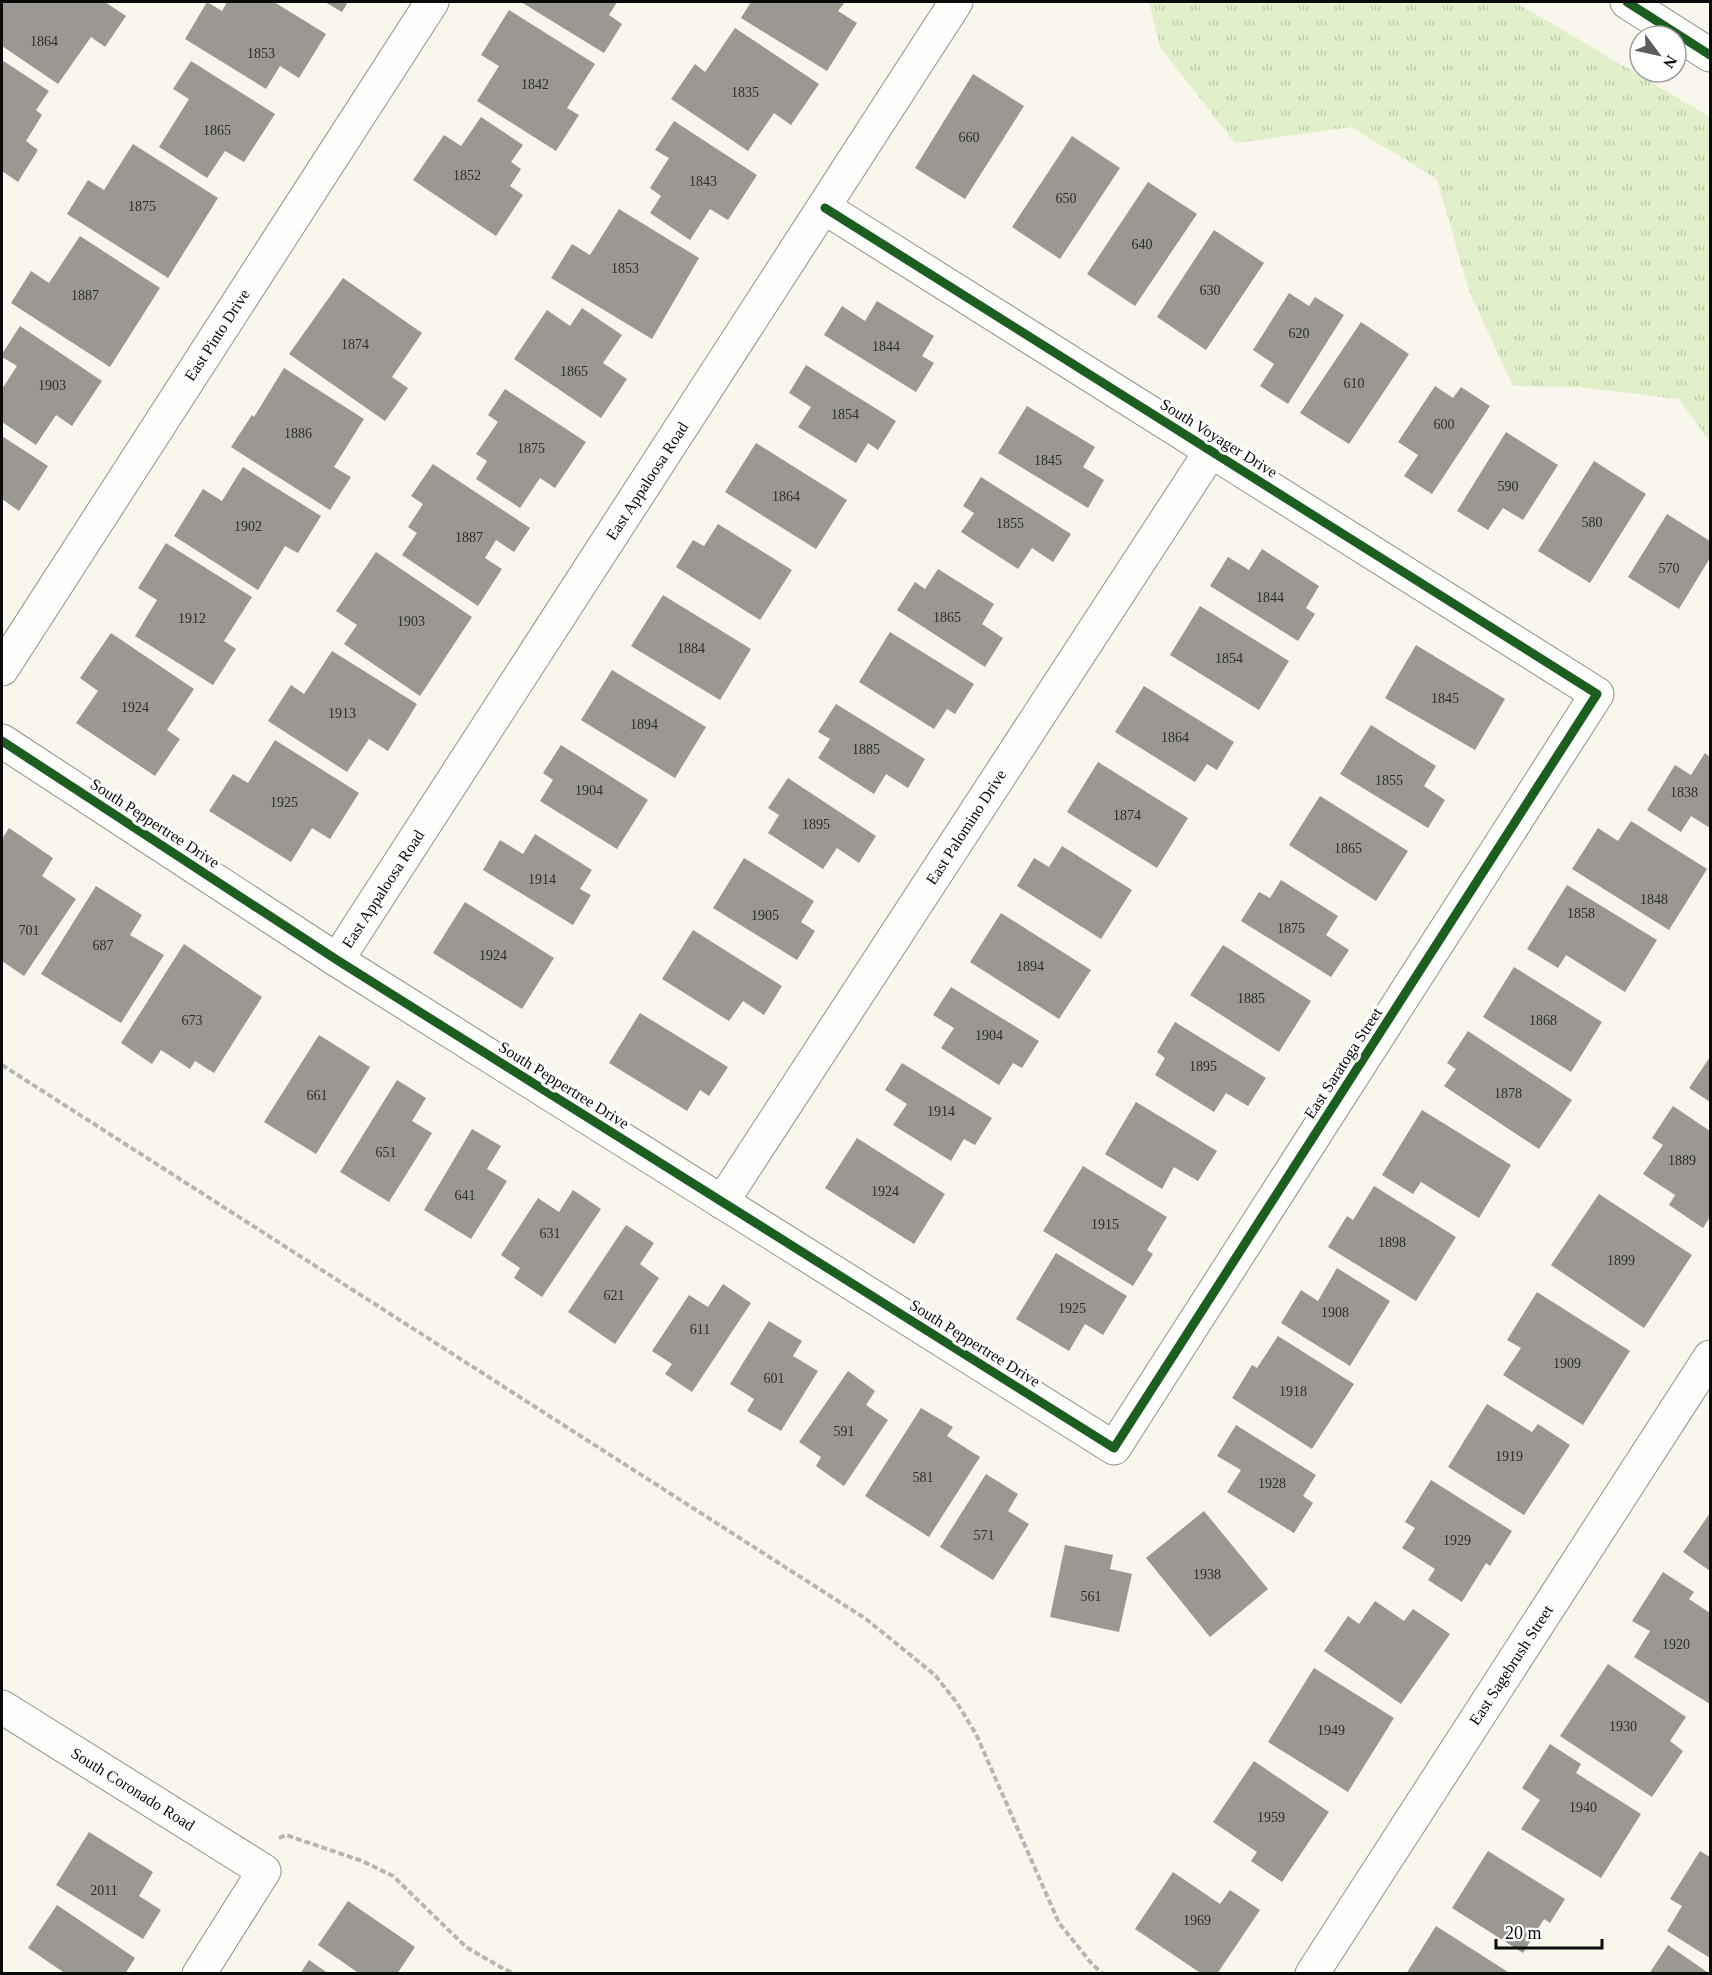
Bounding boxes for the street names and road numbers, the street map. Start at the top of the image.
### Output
street label: East Pinto Drive [181,286,253,384]
street label: South Voyager Drive [1157,395,1281,482]
street label: East Appaloosa Road [603,419,692,544]
street label: East Palomino Drive [923,766,1009,888]
street label: South Peppertree Drive [87,775,223,872]
street label: East Appaloosa Road [339,827,428,952]
street label: East Saratoga Street [1301,1004,1386,1122]
street label: South Peppertree Drive [495,1038,632,1133]
street label: South Peppertree Drive [906,1296,1043,1391]
street label: East Sagebrush Street [1466,1601,1557,1729]
street label: South Coronado Road [68,1744,198,1834]

